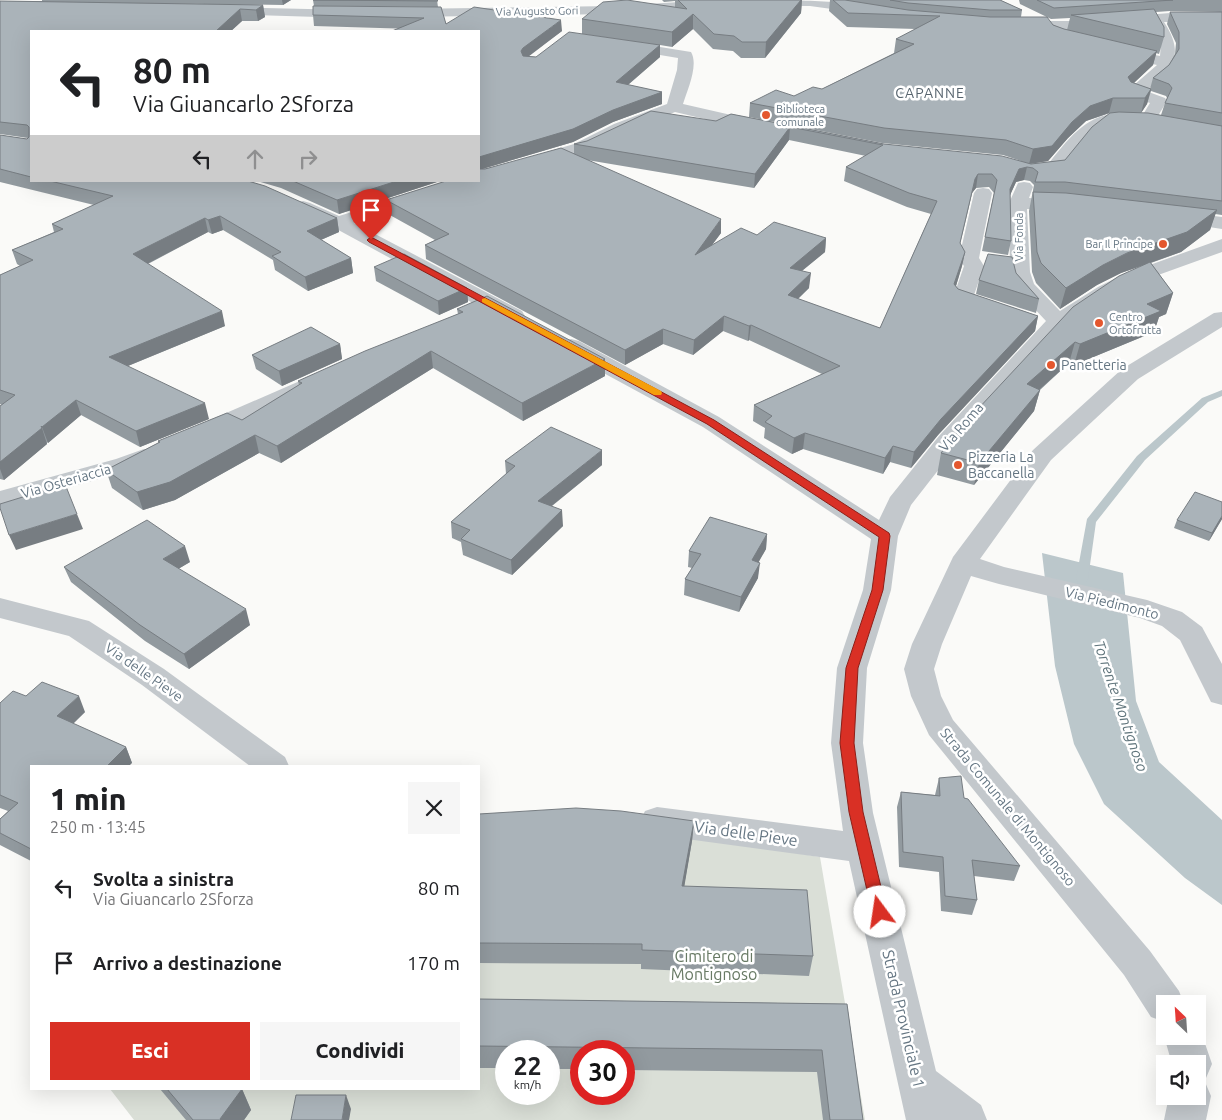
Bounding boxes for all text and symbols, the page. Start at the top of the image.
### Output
street label: Via Augusto Gori [495,4,579,18]
icon: left [50,50,115,115]
text: 80 m [133,50,211,90]
district label: CAPANNE [895,85,965,101]
text: Via Giuancarlo 2Sforza [133,91,354,116]
place label: Biblioteca comunale [776,103,825,128]
marker: Biblioteca comunale [760,109,772,121]
icon: left [188,145,216,173]
icon: ahead [241,145,269,173]
icon: right [294,145,322,173]
pin [350,189,392,240]
icon: arrive [357,196,385,224]
street label: Via Fonda [1013,213,1025,261]
place label: Bar Il Principe [1085,238,1153,250]
marker: Bar Il Principe [1157,238,1169,250]
place label: Centro Ortofrutta [1109,311,1161,336]
marker: Centro Ortofrutta [1093,317,1105,329]
place label: Panetteria [1061,357,1127,373]
marker: Panetteria [1045,359,1057,371]
street label: Via Roma [936,399,986,455]
place label: Pizzeria La Baccanella [968,449,1035,481]
marker: Pizzeria La Baccanella [952,459,964,471]
street label: Via Osteriaccia [19,461,113,501]
street label: Via Piedimonto [1063,584,1161,622]
water label: Torrente Montignoso [1091,638,1151,774]
street label: Via delle Pieve [102,639,186,705]
street label: Strada Comunale di Montignoso [937,725,1079,889]
text: 1 min [50,782,126,816]
button: close [408,782,460,834]
street label: Via delle Pieve [693,817,799,849]
text: 250 m · 13:45 [50,818,146,836]
text: Svolta a sinistra [93,868,234,890]
icon: left [50,874,78,902]
text: 80 m [418,877,460,899]
position arrow [853,885,905,937]
text: Via Giuancarlo 2Sforza [93,890,254,908]
park label: Cimitero di Montignoso [671,947,757,983]
street label: Strada Provinciale 1 [879,948,929,1090]
icon: arrive [50,949,78,977]
text: Arrivo a destinazione [93,952,282,974]
text: 170 m [407,952,460,974]
north arrow [1156,995,1206,1045]
map controls [1156,995,1206,1105]
button: Esci [50,1022,250,1080]
button: Condividi [260,1022,460,1080]
speed limit sign: 30 [570,1040,635,1105]
text: 22 [513,1052,542,1080]
button: sound [1156,1055,1206,1105]
text: km/h [514,1078,541,1091]

